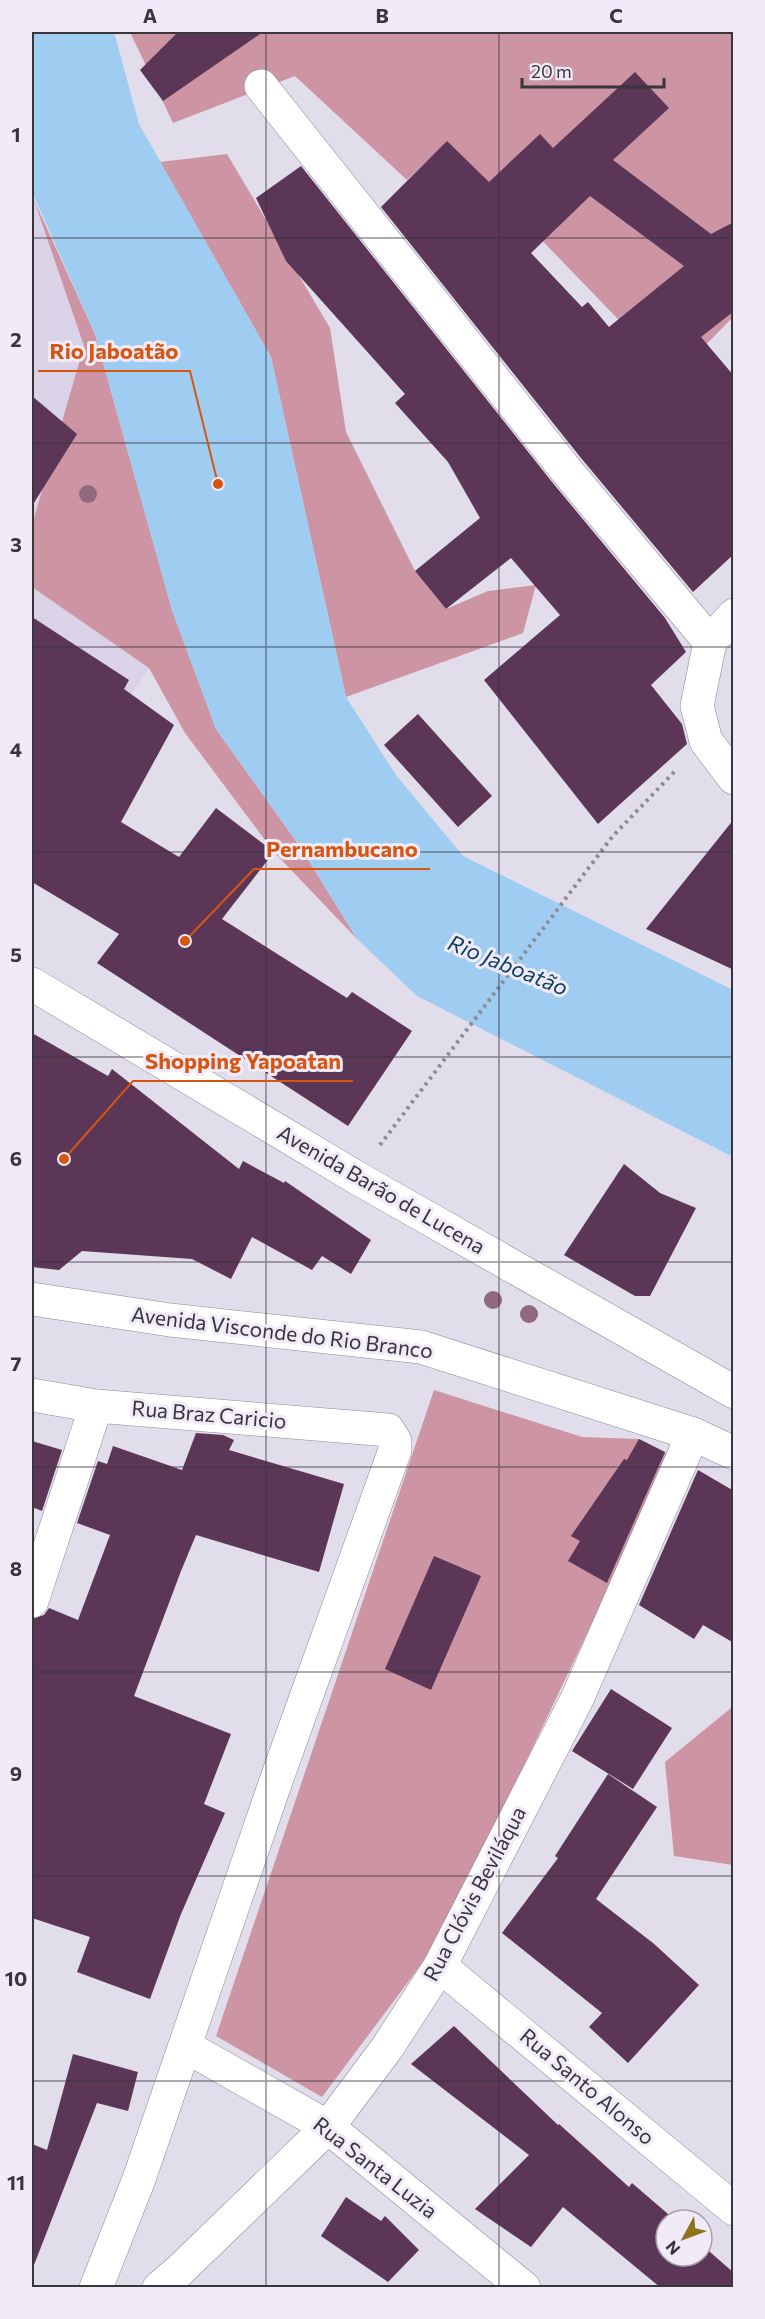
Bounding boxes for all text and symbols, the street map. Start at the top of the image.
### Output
text: A [143,3,157,27]
text: B [375,3,389,27]
text: C [609,3,623,27]
scale bar [522,51,664,89]
text: 20 m [531,60,572,82]
text: 1 [11,122,21,146]
text: 2 [10,327,22,351]
callout: Rio Jaboatão [38,331,190,371]
text: Rio Jaboatão [50,337,179,364]
text: 3 [10,532,22,556]
text: 4 [10,737,22,761]
callout: Pernambucano [254,829,430,869]
text: Pernambucano [266,835,418,862]
water label: Rio Jaboatão [444,928,572,1001]
text: 5 [10,942,22,966]
callout: Shopping Yapoatan [133,1041,353,1081]
text: Shopping Yapoatan [145,1047,341,1074]
street label: Avenida Barão de Lucena [274,1119,490,1258]
text: 6 [10,1146,22,1170]
street label: Avenida Visconde do Rio Branco [130,1301,434,1362]
text: 7 [11,1351,22,1375]
street label: Rua Braz Caricio [131,1394,288,1433]
text: 8 [10,1556,22,1580]
text: 9 [10,1761,22,1785]
street label: Rua Clóvis Beviláqua [417,1802,530,1985]
text: 10 [5,1966,27,1990]
street label: Rua Santo Alonso [516,2022,660,2149]
street label: Rua Santa Luzia [309,2111,443,2223]
text: 11 [7,2170,25,2194]
north arrow [654,2208,714,2268]
text: N [661,2237,683,2259]

